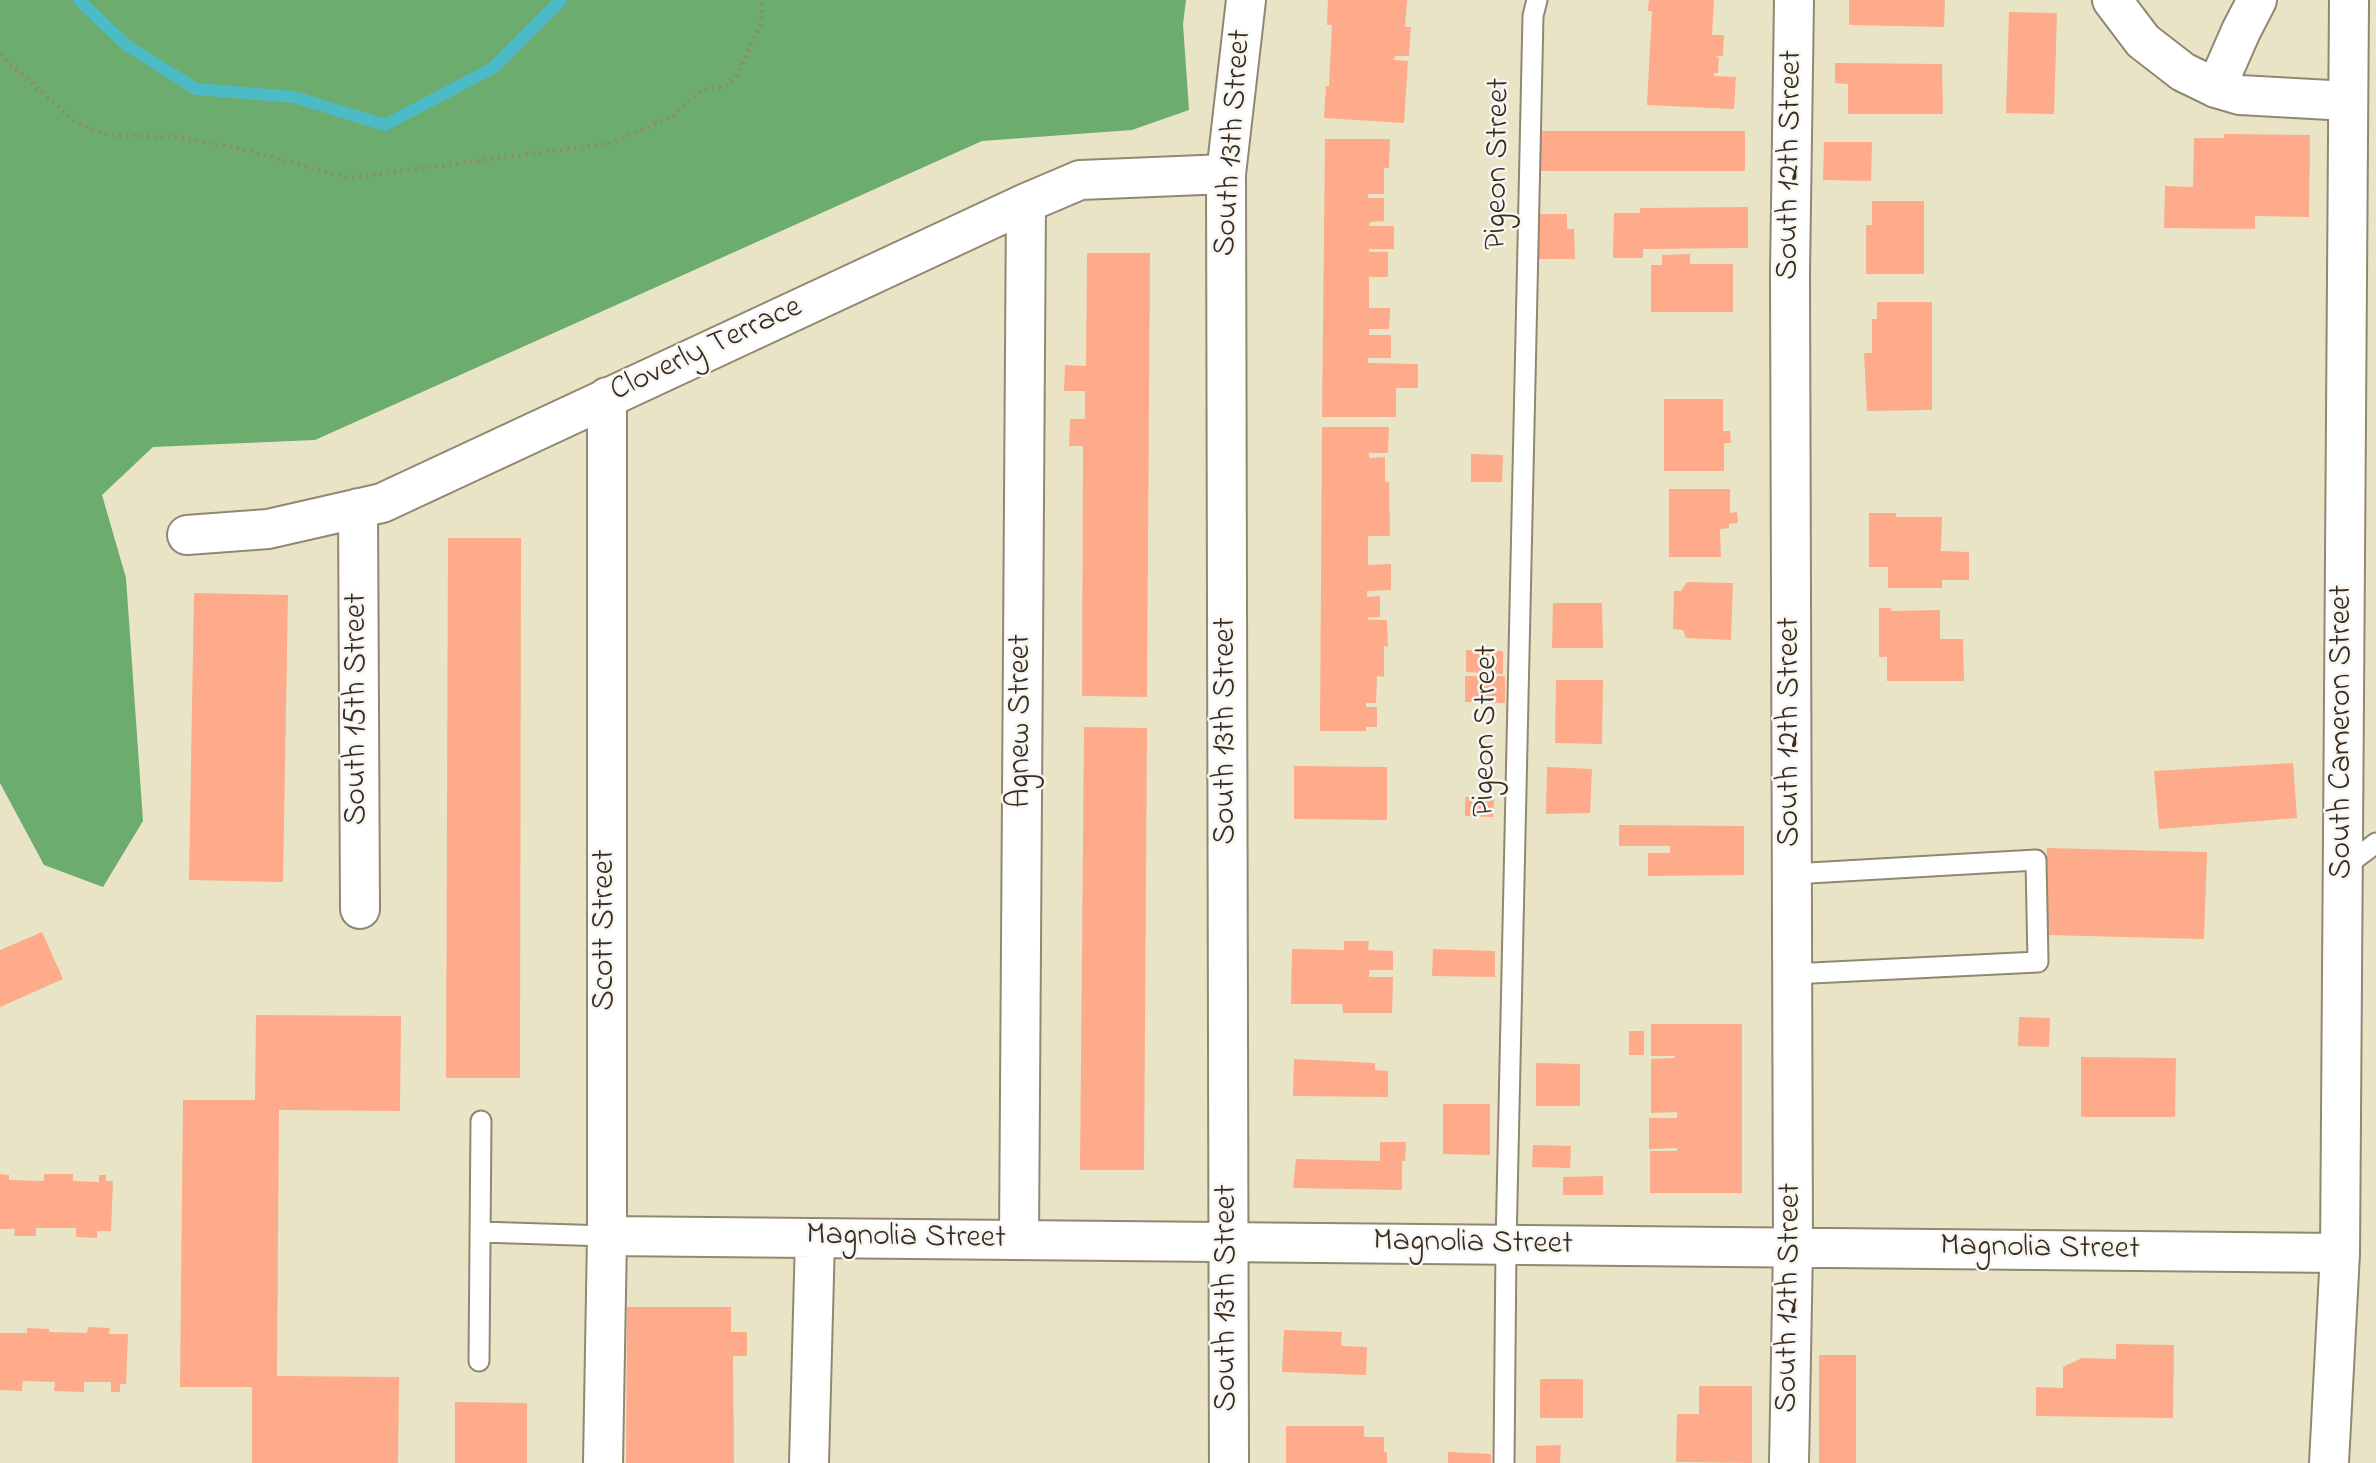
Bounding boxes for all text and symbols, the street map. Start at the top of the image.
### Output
street label: South 13th Street [1208,28,1262,258]
street label: South 12th Street [1771,50,1813,280]
street label: Pigeon Street [1479,78,1521,250]
street label: Cloverly Terrace [605,290,809,412]
street label: South Cameron Street [2325,585,2363,879]
street label: South 15th Street [340,593,378,825]
street label: South 13th Street [1209,617,1247,845]
street label: South 12th Street [1773,617,1811,847]
street label: Agnew Street [1004,634,1042,808]
street label: Pigeon Street [1467,645,1509,817]
street label: Scott Street [588,849,626,1011]
street label: South 12th Street [1770,1183,1812,1413]
street label: South 13th Street [1210,1184,1248,1412]
street label: Magnolia Street [806,1218,1006,1260]
street label: Magnolia Street [1373,1224,1573,1266]
street label: Magnolia Street [1940,1229,2140,1271]

